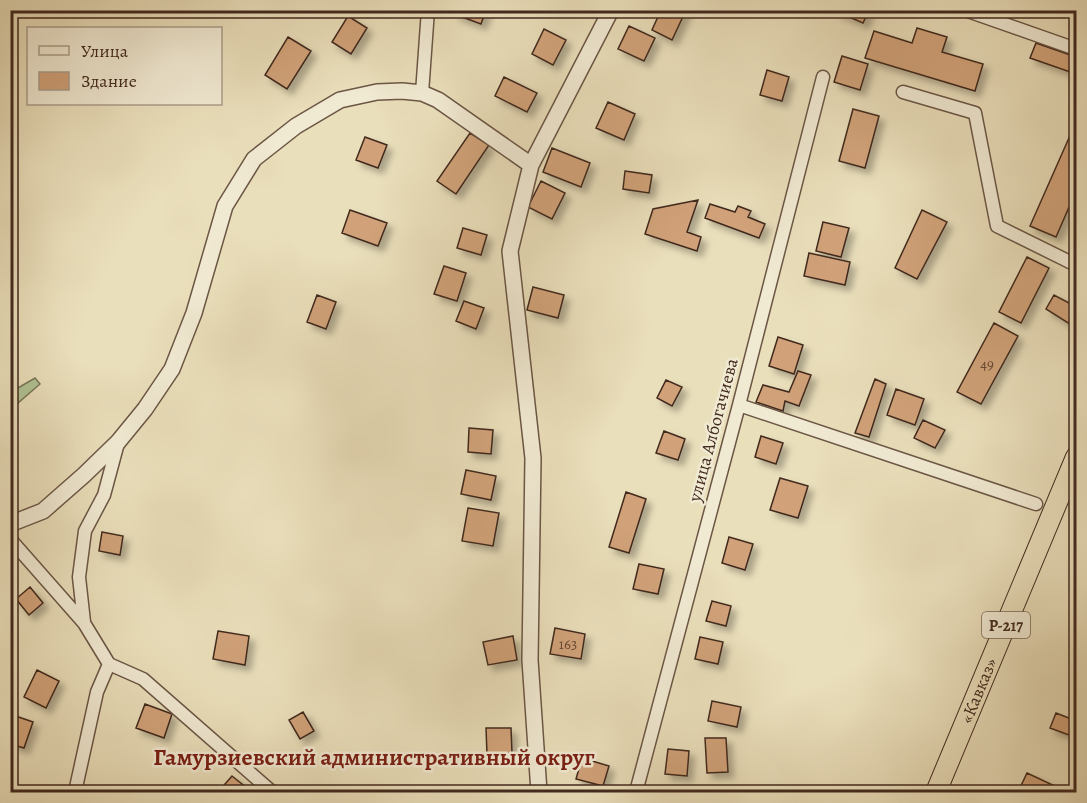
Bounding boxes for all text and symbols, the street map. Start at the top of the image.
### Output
legend [27,27,222,105]
text: Улица [81,39,129,63]
text: Здание [81,69,137,93]
house number: 49 [980,354,994,374]
street label: улица Албогачиева [682,355,744,505]
road number: Р-217 [982,612,1030,638]
house number: 163 [559,634,577,654]
street label: «Кавказ» [954,654,1003,727]
district label: Гамурзиевский административный округ [153,741,595,773]

